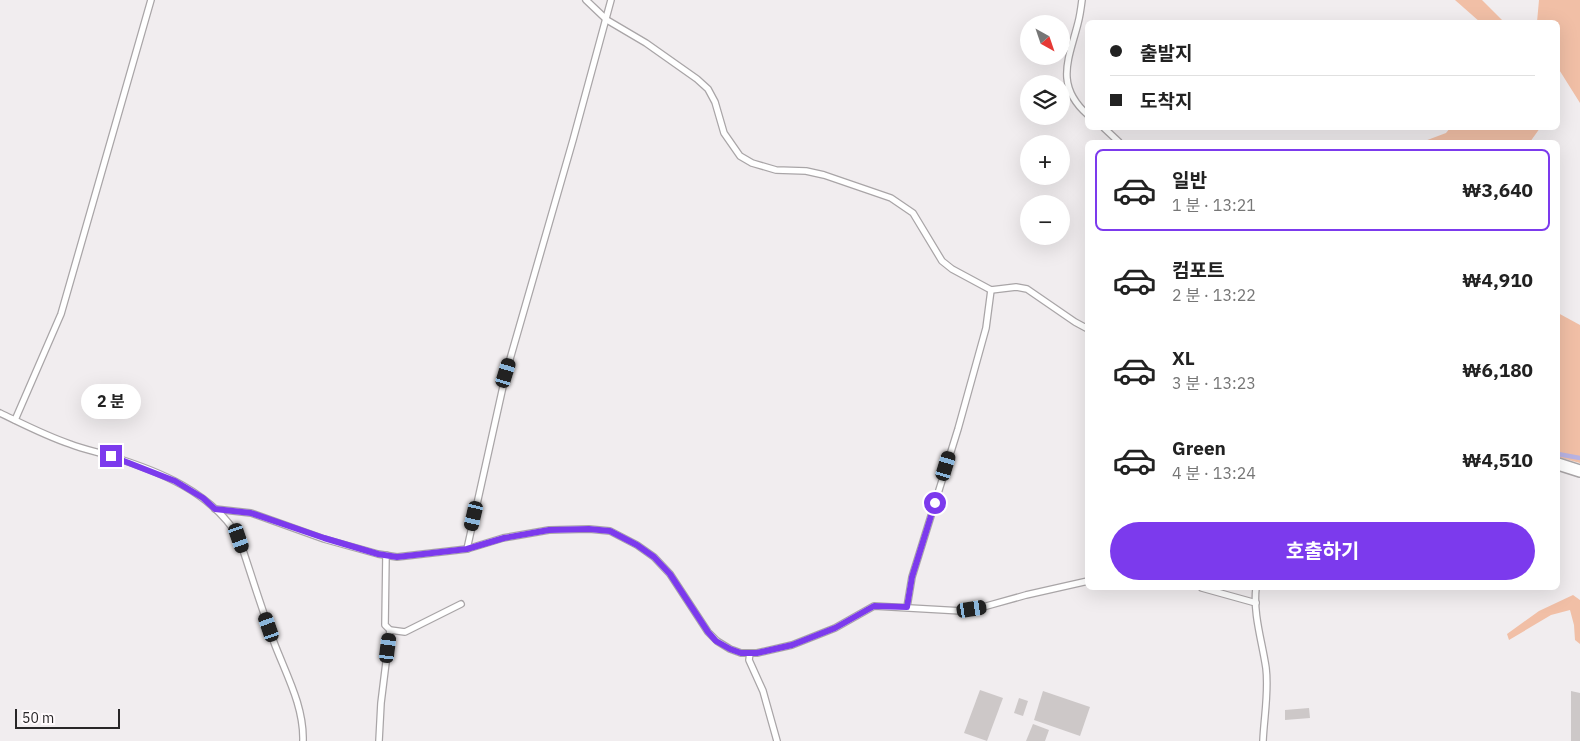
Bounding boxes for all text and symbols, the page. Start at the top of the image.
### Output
north arrow [1020,15,1070,65]
map controls [1020,15,1070,245]
text: 출발지 [1140,41,1192,65]
button: layers [1020,75,1070,125]
text: 도착지 [1140,89,1192,113]
button: + [1020,135,1070,185]
icon: car [1112,168,1157,213]
text: 일반 [1172,168,1207,192]
text: ₩3,640 [1462,178,1533,202]
button: − [1020,195,1070,245]
text: 1 분 · 13:21 [1172,195,1256,215]
icon: car [1112,258,1157,303]
text: 컴포트 [1172,258,1224,282]
text: ₩4,910 [1462,268,1533,292]
text: 2 분 · 13:22 [1172,285,1256,305]
text: XL [1172,346,1195,370]
icon: car [1112,348,1157,393]
car [494,356,517,390]
text: ₩6,180 [1462,358,1533,382]
text: 3 분 · 13:23 [1172,373,1256,393]
callout: 2 분 [81,384,141,418]
text: 2 분 [97,391,125,411]
text: Green [1172,436,1226,460]
icon: car [1112,438,1157,483]
route end [100,445,122,467]
text: ₩4,510 [1462,448,1533,472]
car [934,449,957,483]
text: 4 분 · 13:24 [1172,463,1256,483]
route start [924,492,946,514]
car [463,500,484,532]
car [227,521,250,555]
button: 호출하기 [1110,522,1535,580]
car [956,599,987,619]
car [257,610,280,644]
car [378,632,397,664]
scale bar [15,706,120,729]
text: 50 m [22,709,54,727]

